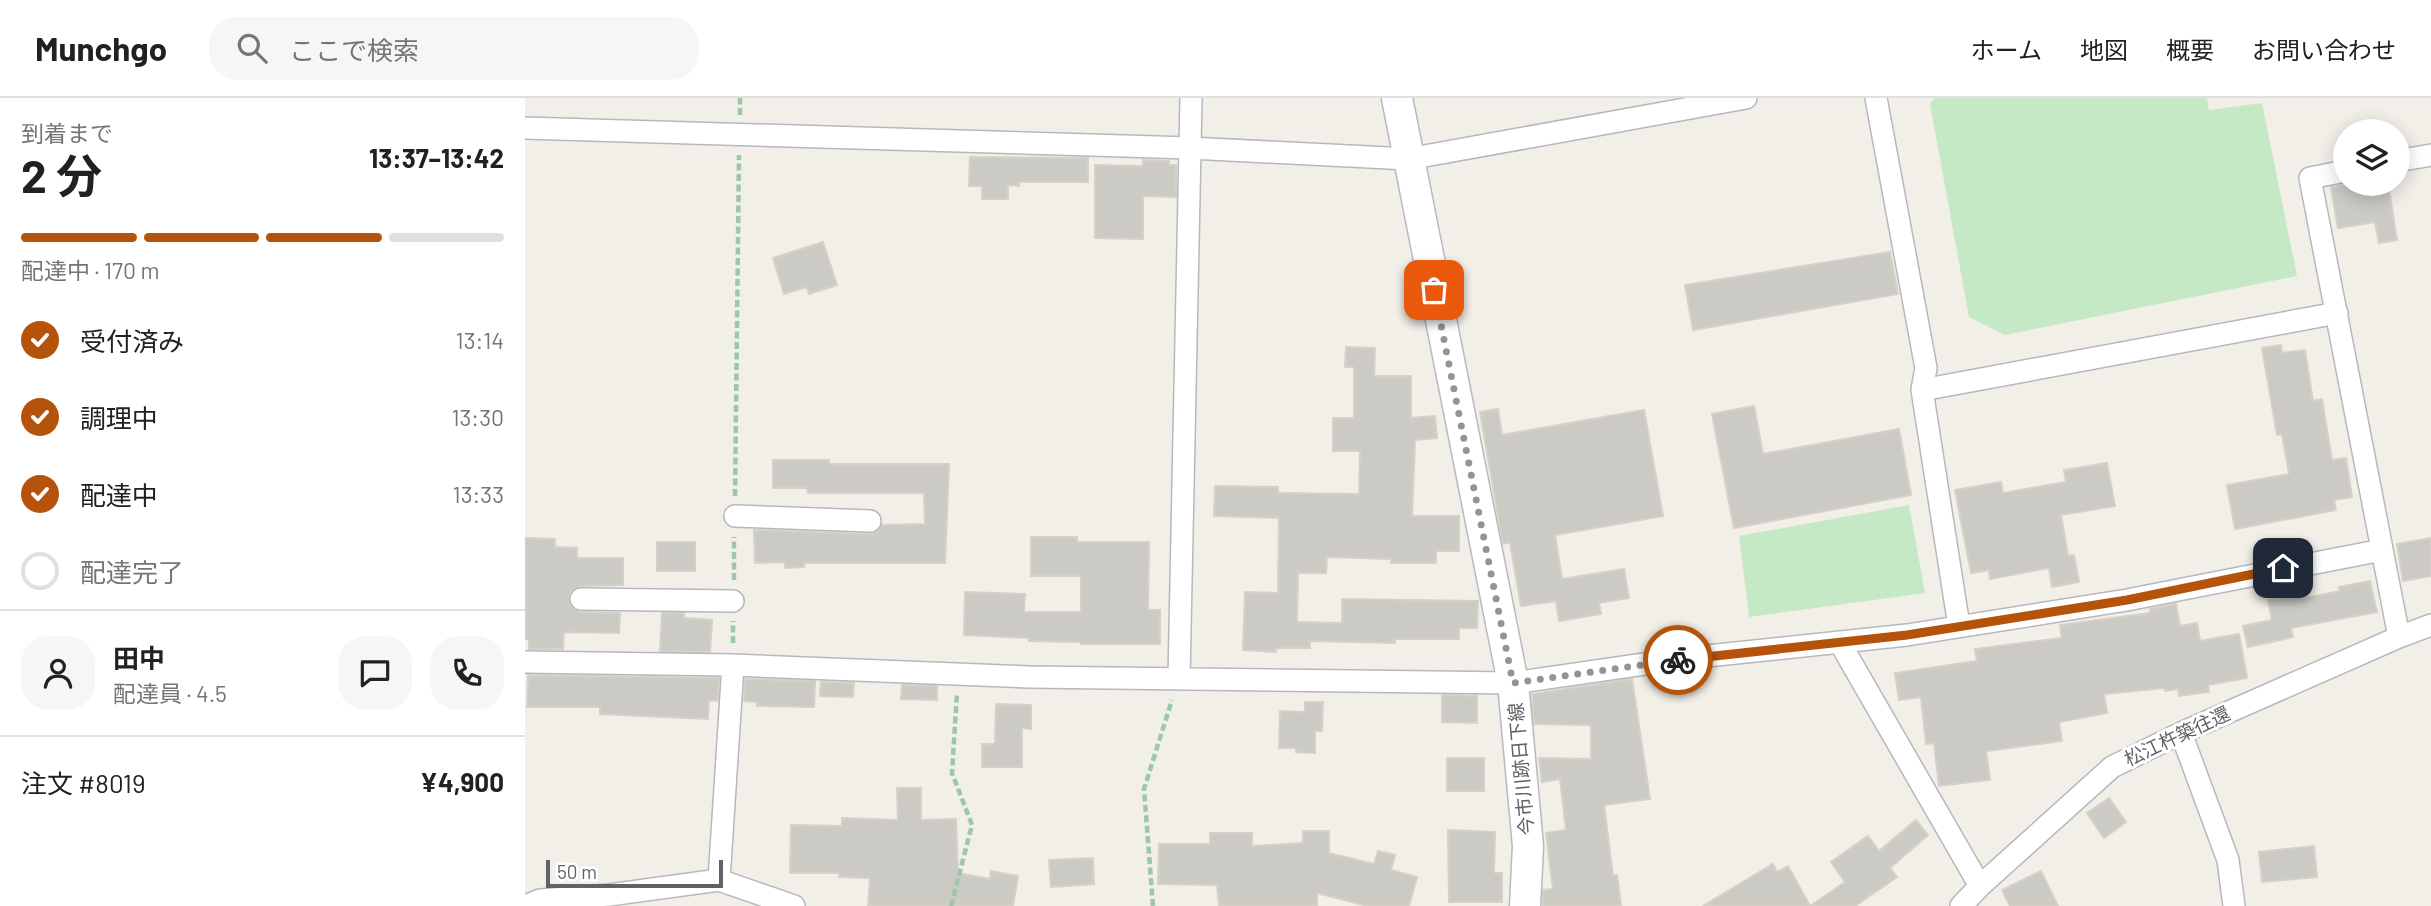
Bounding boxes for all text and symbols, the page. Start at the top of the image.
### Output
search box [209,17,699,80]
text: Munchgo [35,28,167,68]
icon: search [233,29,271,67]
text: ここで検索 [289,34,419,65]
text: ホーム [1971,35,2042,64]
text: 地図 [2080,35,2128,64]
text: 概要 [2166,35,2214,64]
text: お問い合わせ [2252,35,2396,64]
text: 到着まで [21,119,113,147]
map controls [2333,119,2410,196]
button: layers [2333,119,2410,196]
text: 13:37–13:42 [369,142,504,173]
text: 2 分 [21,147,102,202]
text: 配達中 · 170 m [21,256,160,284]
pin [1404,260,1464,320]
icon: bag [1415,271,1453,309]
icon: check [21,321,59,359]
text: 受付済み [80,325,184,356]
text: 13:14 [456,326,504,354]
icon: check [21,398,59,436]
text: 調理中 [80,402,158,433]
text: 13:30 [451,403,504,431]
icon: check [21,475,59,513]
text: 配達中 [80,479,158,510]
text: 13:33 [453,480,504,508]
pin [2253,538,2313,598]
icon: home [2264,549,2302,587]
text: 配達完了 [80,556,184,587]
courier [1643,625,1713,695]
button: person [21,636,95,710]
button: chat [338,636,412,710]
button: phone [430,636,504,710]
icon: bike [1659,641,1697,679]
text: 田中 [113,642,165,673]
text: 配達員 · 4.5 [113,679,227,707]
street label: 松江杵築往還 [2120,701,2233,770]
street label: 今市川跡日下線 [1503,702,1538,836]
text: ¥4,900 [420,766,504,797]
text: 注文 #8019 [21,767,146,798]
scale bar [546,857,723,889]
text: 50 m [557,860,597,883]

